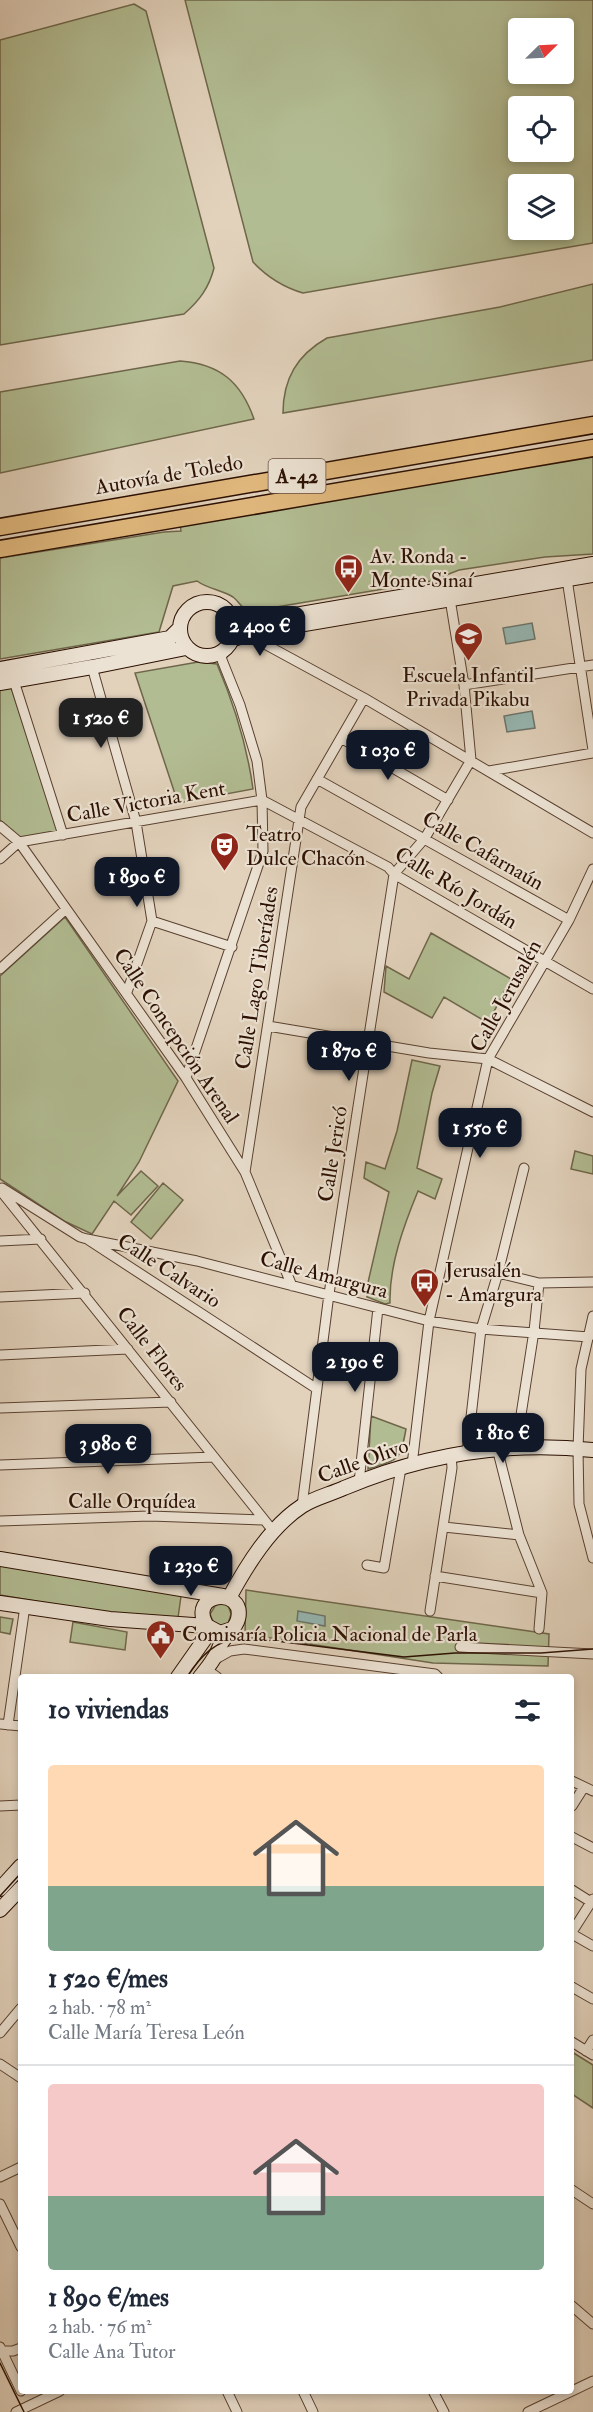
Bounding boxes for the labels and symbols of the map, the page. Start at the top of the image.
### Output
north arrow [508,18,574,84]
street label: Autovía de Toledo [92,449,245,501]
road number: A-42 [268,459,326,493]
place label: Av. Ronda - Monte Sinaí [369,543,474,594]
bus stop icon: Av. Ronda - Monte Sinaí [333,552,365,594]
pin: 2 400 € [205,606,315,657]
school or university icon: Escuela Infantil Privada Pikabu [452,620,484,662]
place label: Escuela Infantil Privada Pikabu [402,662,535,713]
pin: 1 520 € [46,698,156,749]
pin: 1 030 € [333,730,443,781]
street label: Calle Victoria Kent [65,775,228,829]
street label: Calle Cafarnaún [417,805,549,897]
place label: Teatro Dulce Chacón [246,821,365,872]
theatre icon: Teatro Dulce Chacón [209,830,241,872]
street label: Calle Río Jordán [390,841,522,935]
pin: 1 890 € [82,857,192,908]
street label: Calle Lago Tiberíades [229,885,285,1071]
street label: Calle Jerusalén [464,935,548,1057]
street label: Calle Concepción Arenal [107,943,245,1129]
pin: 1 870 € [294,1031,404,1082]
street label: Calle Jericó [312,1104,354,1204]
pin: 1 550 € [425,1108,535,1159]
street label: Calle Calvario [112,1228,226,1314]
street label: Calle Amargura [257,1245,391,1305]
place label: Jerusalén - Amargura [444,1257,543,1308]
bus stop icon: Jerusalén - Amargura [408,1266,440,1308]
street label: Calle Flores [111,1301,193,1397]
pin: 2 190 € [300,1342,410,1393]
pin: 1 810 € [448,1413,558,1464]
pin: 3 980 € [53,1424,163,1475]
street label: Calle Olivo [314,1432,412,1490]
street label: Calle Orquídea [68,1488,196,1515]
pin: 1 230 € [136,1546,246,1597]
public building icon: Comisaría Policia Nacional de Parla [145,1618,177,1660]
place label: Comisaría Policia Nacional de Parla [182,1621,478,1648]

